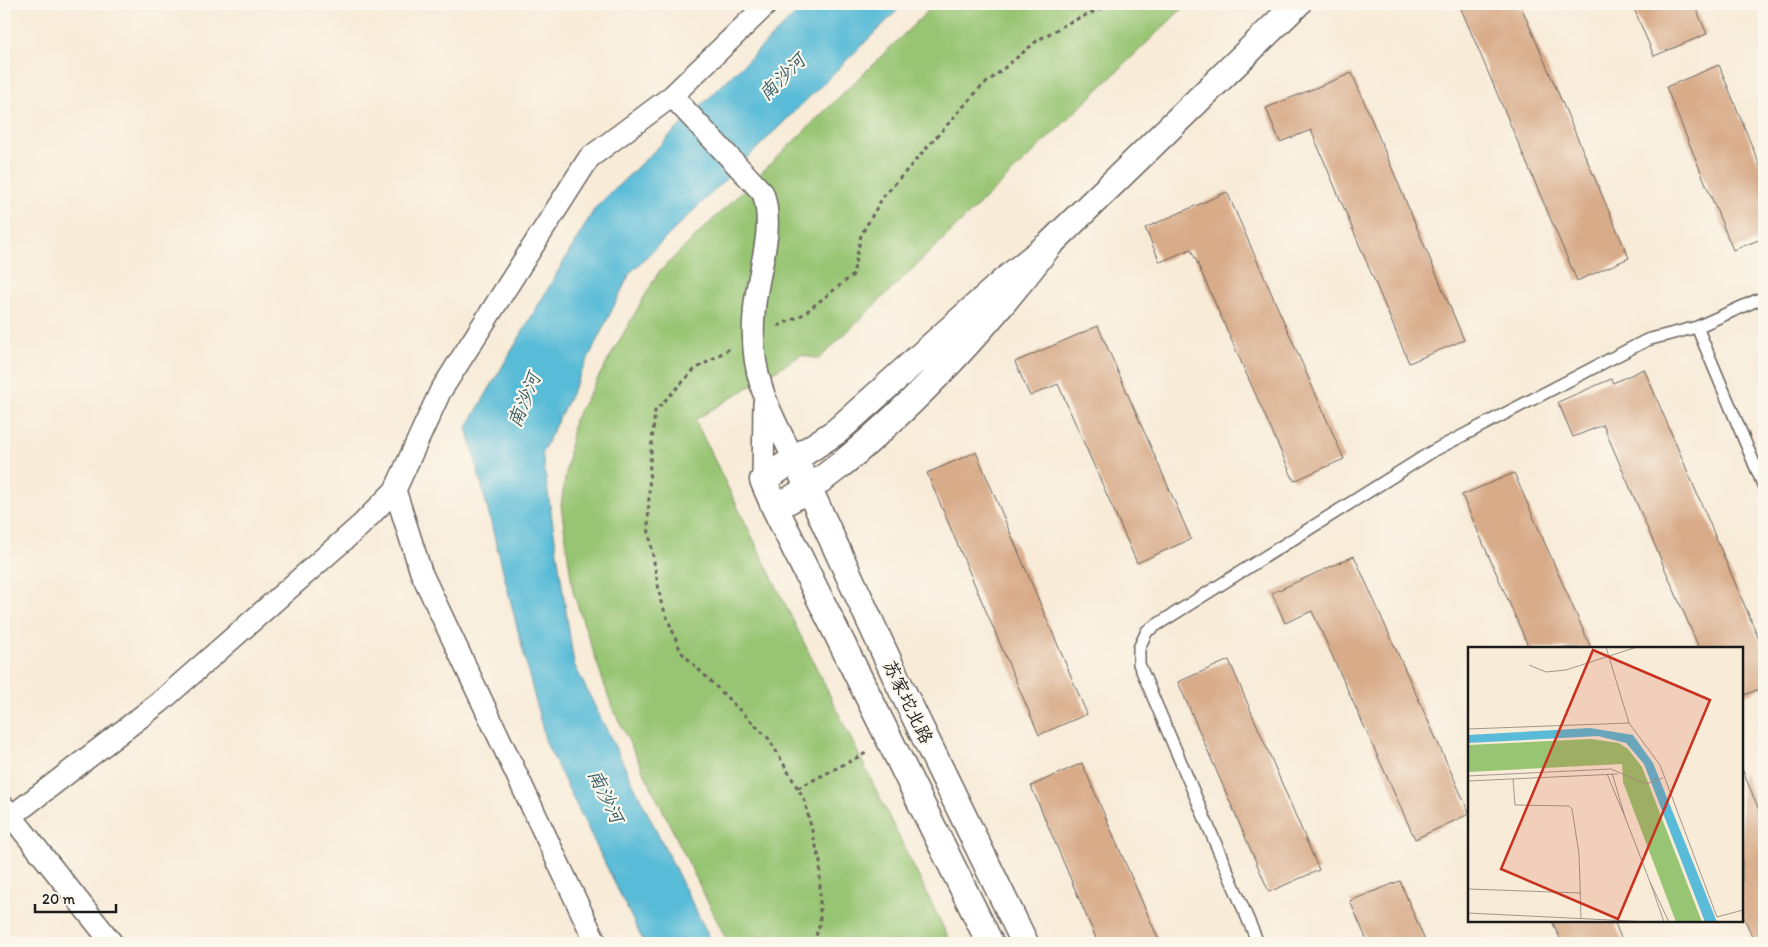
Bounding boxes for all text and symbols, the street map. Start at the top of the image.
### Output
water label: 南沙河 [754,47,812,105]
water label: 南沙河 [503,366,546,431]
inset map [1468,647,1743,922]
street label: 苏家坨北路 [878,657,938,747]
water label: 南沙河 [583,765,630,829]
scale bar [35,882,116,914]
text: 20 m [42,890,76,908]

